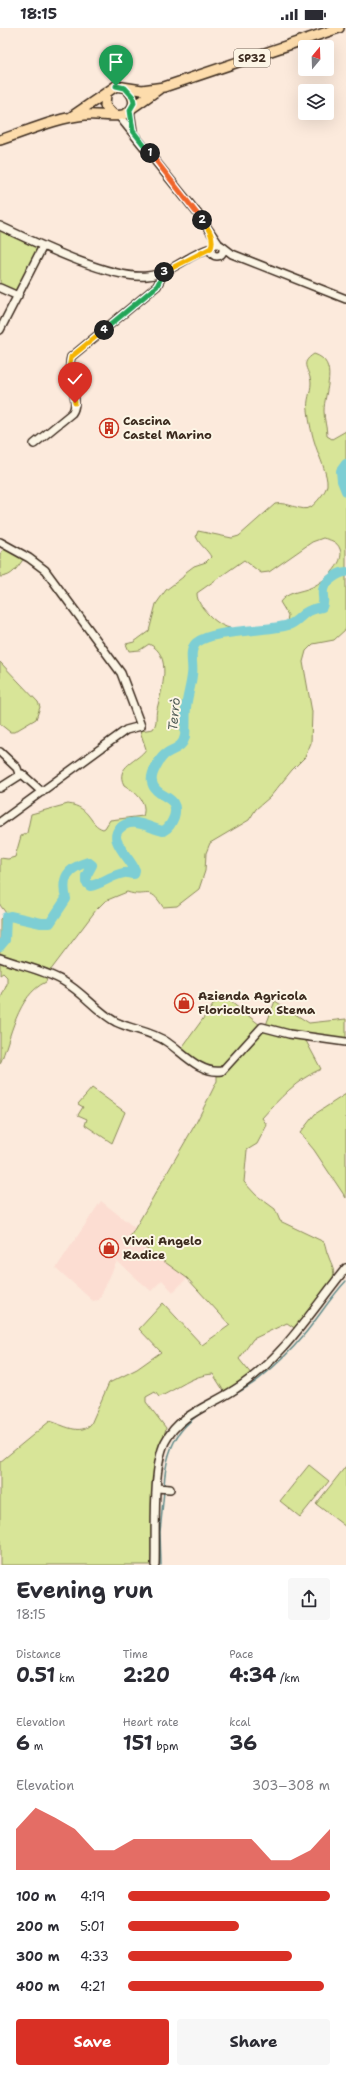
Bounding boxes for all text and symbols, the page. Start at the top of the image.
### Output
text: 18:15 [20,4,57,24]
north arrow [298,40,334,76]
map controls [298,40,334,120]
pin [99,45,133,86]
road number: SP32 [234,49,270,67]
icon: arrive [105,51,127,73]
button: layers [298,84,334,120]
pin: 1 [140,143,160,163]
text: 1 [147,145,153,160]
pin: 2 [192,210,212,230]
text: 2 [198,212,206,227]
pin: 3 [154,262,174,282]
text: 3 [160,264,168,279]
pin: 4 [94,320,114,340]
text: 4 [100,322,108,337]
pin [58,362,92,403]
icon: check [64,368,86,390]
place label: Cascina Castel Marino [123,413,212,443]
building icon: Cascina Castel Marino [98,417,120,439]
water label: Terrò [164,697,184,731]
place label: Azienda Agricola Floricoltura Stema [198,988,316,1018]
shop icon: Azienda Agricola Floricoltura Stema [173,992,195,1014]
place label: Vivai Angelo Radice [123,1233,202,1263]
shop icon: Vivai Angelo Radice [98,1237,120,1259]
text: Evening run [16,1576,153,1605]
button: share [288,1578,330,1620]
text: 18:15 [16,1606,46,1623]
text: Distance [16,1647,61,1662]
text: Time [123,1647,148,1662]
text: Pace [229,1647,254,1662]
text: 0.51 [16,1662,55,1688]
text: 2:20 [123,1662,170,1688]
text: 4:34 [229,1662,276,1688]
text: km [55,1671,75,1686]
text: /km [276,1671,300,1686]
text: Elevation [16,1715,65,1730]
text: Heart rate [123,1715,179,1730]
text: kcal [229,1715,251,1730]
text: 6 [16,1730,30,1756]
text: 151 [123,1730,153,1756]
text: 36 [229,1730,257,1756]
text: m [30,1739,43,1754]
text: bpm [153,1739,178,1754]
text: Elevation [16,1777,74,1794]
text: 303–308 m [252,1777,330,1794]
text: 100 m [16,1888,56,1905]
text: 4:19 [80,1888,105,1905]
text: 200 m [16,1918,59,1935]
text: 5:01 [80,1918,105,1935]
text: 300 m [16,1948,60,1965]
text: 4:33 [80,1948,109,1965]
text: 400 m [16,1978,60,1995]
text: 4:21 [80,1978,105,1995]
button: Save [16,2019,169,2065]
button: Share [177,2019,330,2065]

